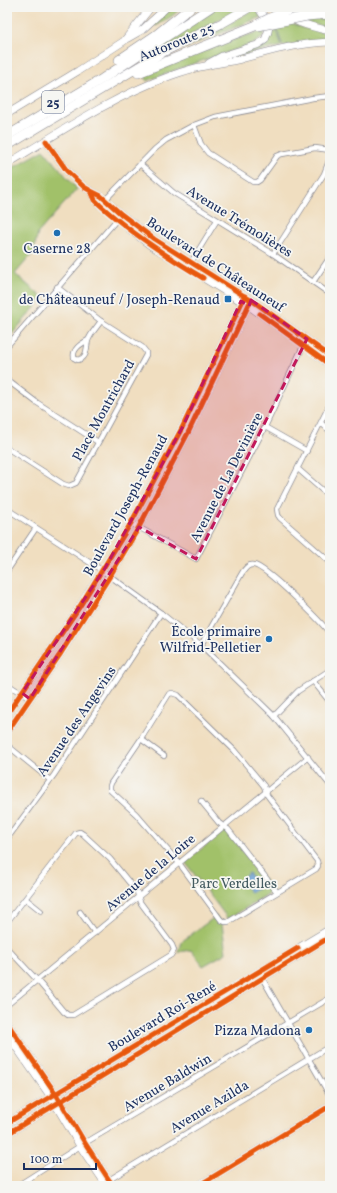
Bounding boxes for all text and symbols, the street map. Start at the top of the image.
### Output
street label: Autoroute 25 [136,20,217,67]
road number: 25 [42,91,64,113]
street label: Avenue Trémolières [183,182,296,263]
street label: Boulevard de Châteauneuf [142,213,289,318]
marker: Caserne 28 [52,228,62,238]
place label: Caserne 28 [23,240,91,259]
place label: de Châteauneuf / Joseph-Renaud [19,291,220,310]
marker: de Châteauneuf / Joseph-Renaud [223,294,233,304]
street label: Place Montrichard [68,356,140,465]
street label: Avenue de La Devinière [186,409,269,546]
street label: Boulevard Joseph-Renaud [79,431,173,580]
place label: École primaire Wilfrid-Pelletier [160,623,261,658]
marker: École primaire Wilfrid-Pelletier [264,634,274,644]
street label: Avenue des Angevins [33,663,121,781]
street label: Avenue de la Loire [102,830,200,916]
park label: Parc Verdelles [191,875,277,894]
street label: Boulevard Roi-René [105,977,221,1057]
place label: Pizza Madona [214,1022,301,1041]
marker: Pizza Madona [304,1025,314,1035]
street label: Avenue Baldwin [120,1049,215,1117]
street label: Avenue Azilda [167,1076,253,1138]
scale bar [24,1145,96,1171]
text: 100 m [30,1152,63,1168]

